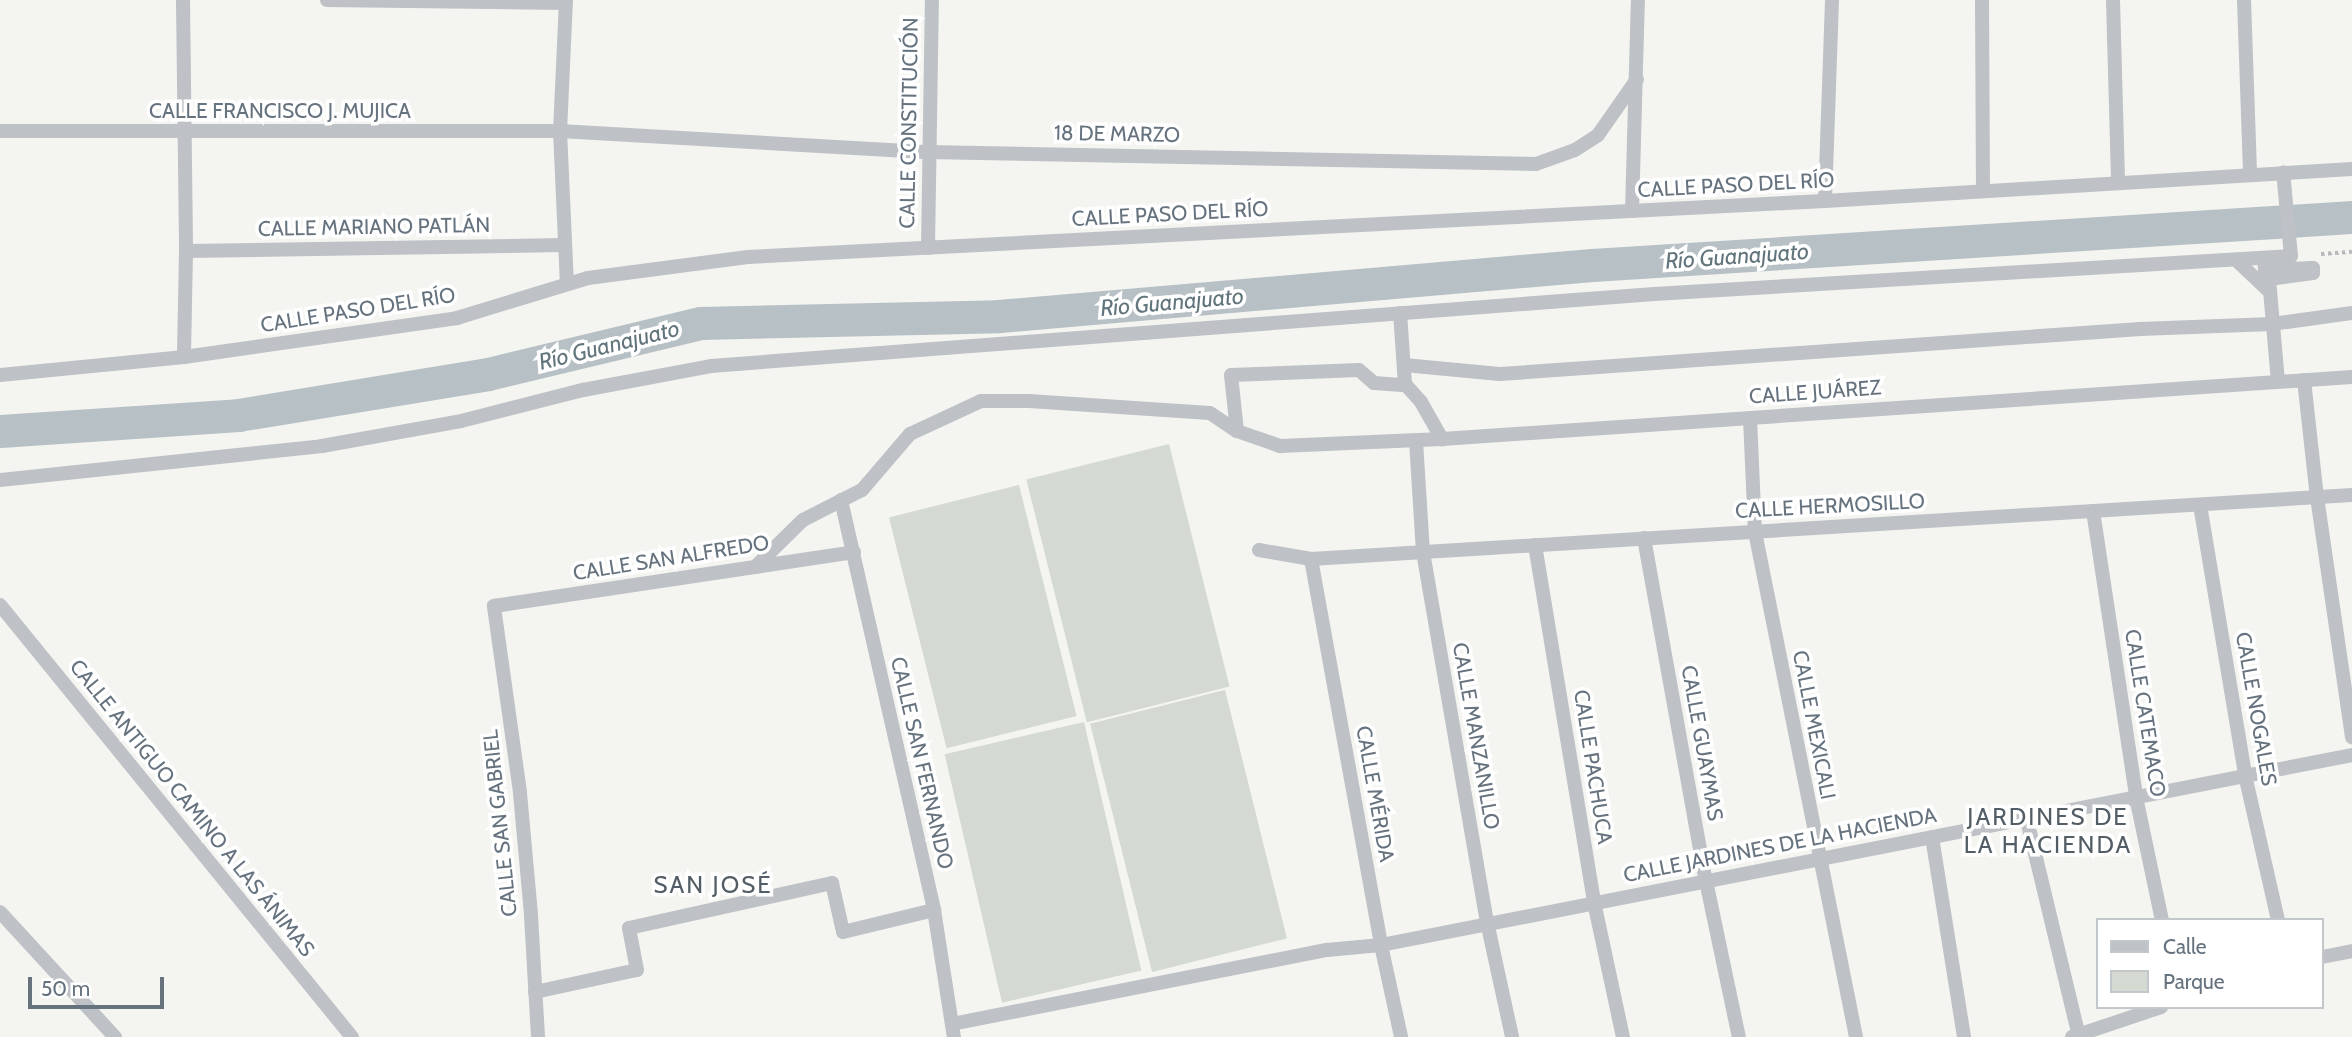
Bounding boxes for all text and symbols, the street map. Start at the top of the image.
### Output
street label: CALLE CONSTITUCIÓN [895,17,923,229]
street label: CALLE FRANCISCO J. MUJICA [149,98,411,124]
street label: 18 DE MARZO [1054,120,1180,148]
street label: CALLE PASO DEL RÍO [1637,167,1835,203]
street label: CALLE PASO DEL RÍO [1071,196,1269,232]
street label: CALLE MARIANO PATLÁN [258,212,490,242]
water label: Río Guanajuato [1664,237,1810,275]
street label: CALLE PASO DEL RÍO [259,282,457,338]
water label: Río Guanajuato [1099,282,1245,322]
water label: Río Guanajuato [536,314,682,376]
street label: CALLE JUÁREZ [1748,375,1882,409]
street label: CALLE HERMOSILLO [1735,488,1925,524]
street label: CALLE SAN ALFREDO [571,530,771,586]
street label: CALLE CATEMACO [2119,627,2171,799]
street label: CALLE NOGALES [2230,630,2282,788]
street label: CALLE MANZANILLO [1447,641,1505,831]
street label: CALLE MEXICALI [1787,648,1841,802]
street label: CALLE ANTIGUO CAMINO A LAS ÁNIMAS [64,654,320,962]
street label: CALLE SAN FERNANDO [885,654,959,872]
street label: CALLE GUAYMAS [1676,663,1728,823]
street label: CALLE PACHUCA [1568,688,1618,846]
street label: CALLE MÉRIDA [1351,724,1399,864]
street label: CALLE SAN GABRIEL [478,728,522,918]
street label: CALLE JARDINES DE LA HACIENDA [1621,802,1939,888]
district label: JARDINES DE LA HACIENDA [1965,803,2131,859]
district label: SAN JOSÉ [654,871,772,899]
legend [2096,918,2324,1009]
text: Calle [2163,934,2207,959]
scale bar [32,964,168,1008]
text: Parque [2163,969,2225,994]
text: 50 m [41,976,90,1001]

